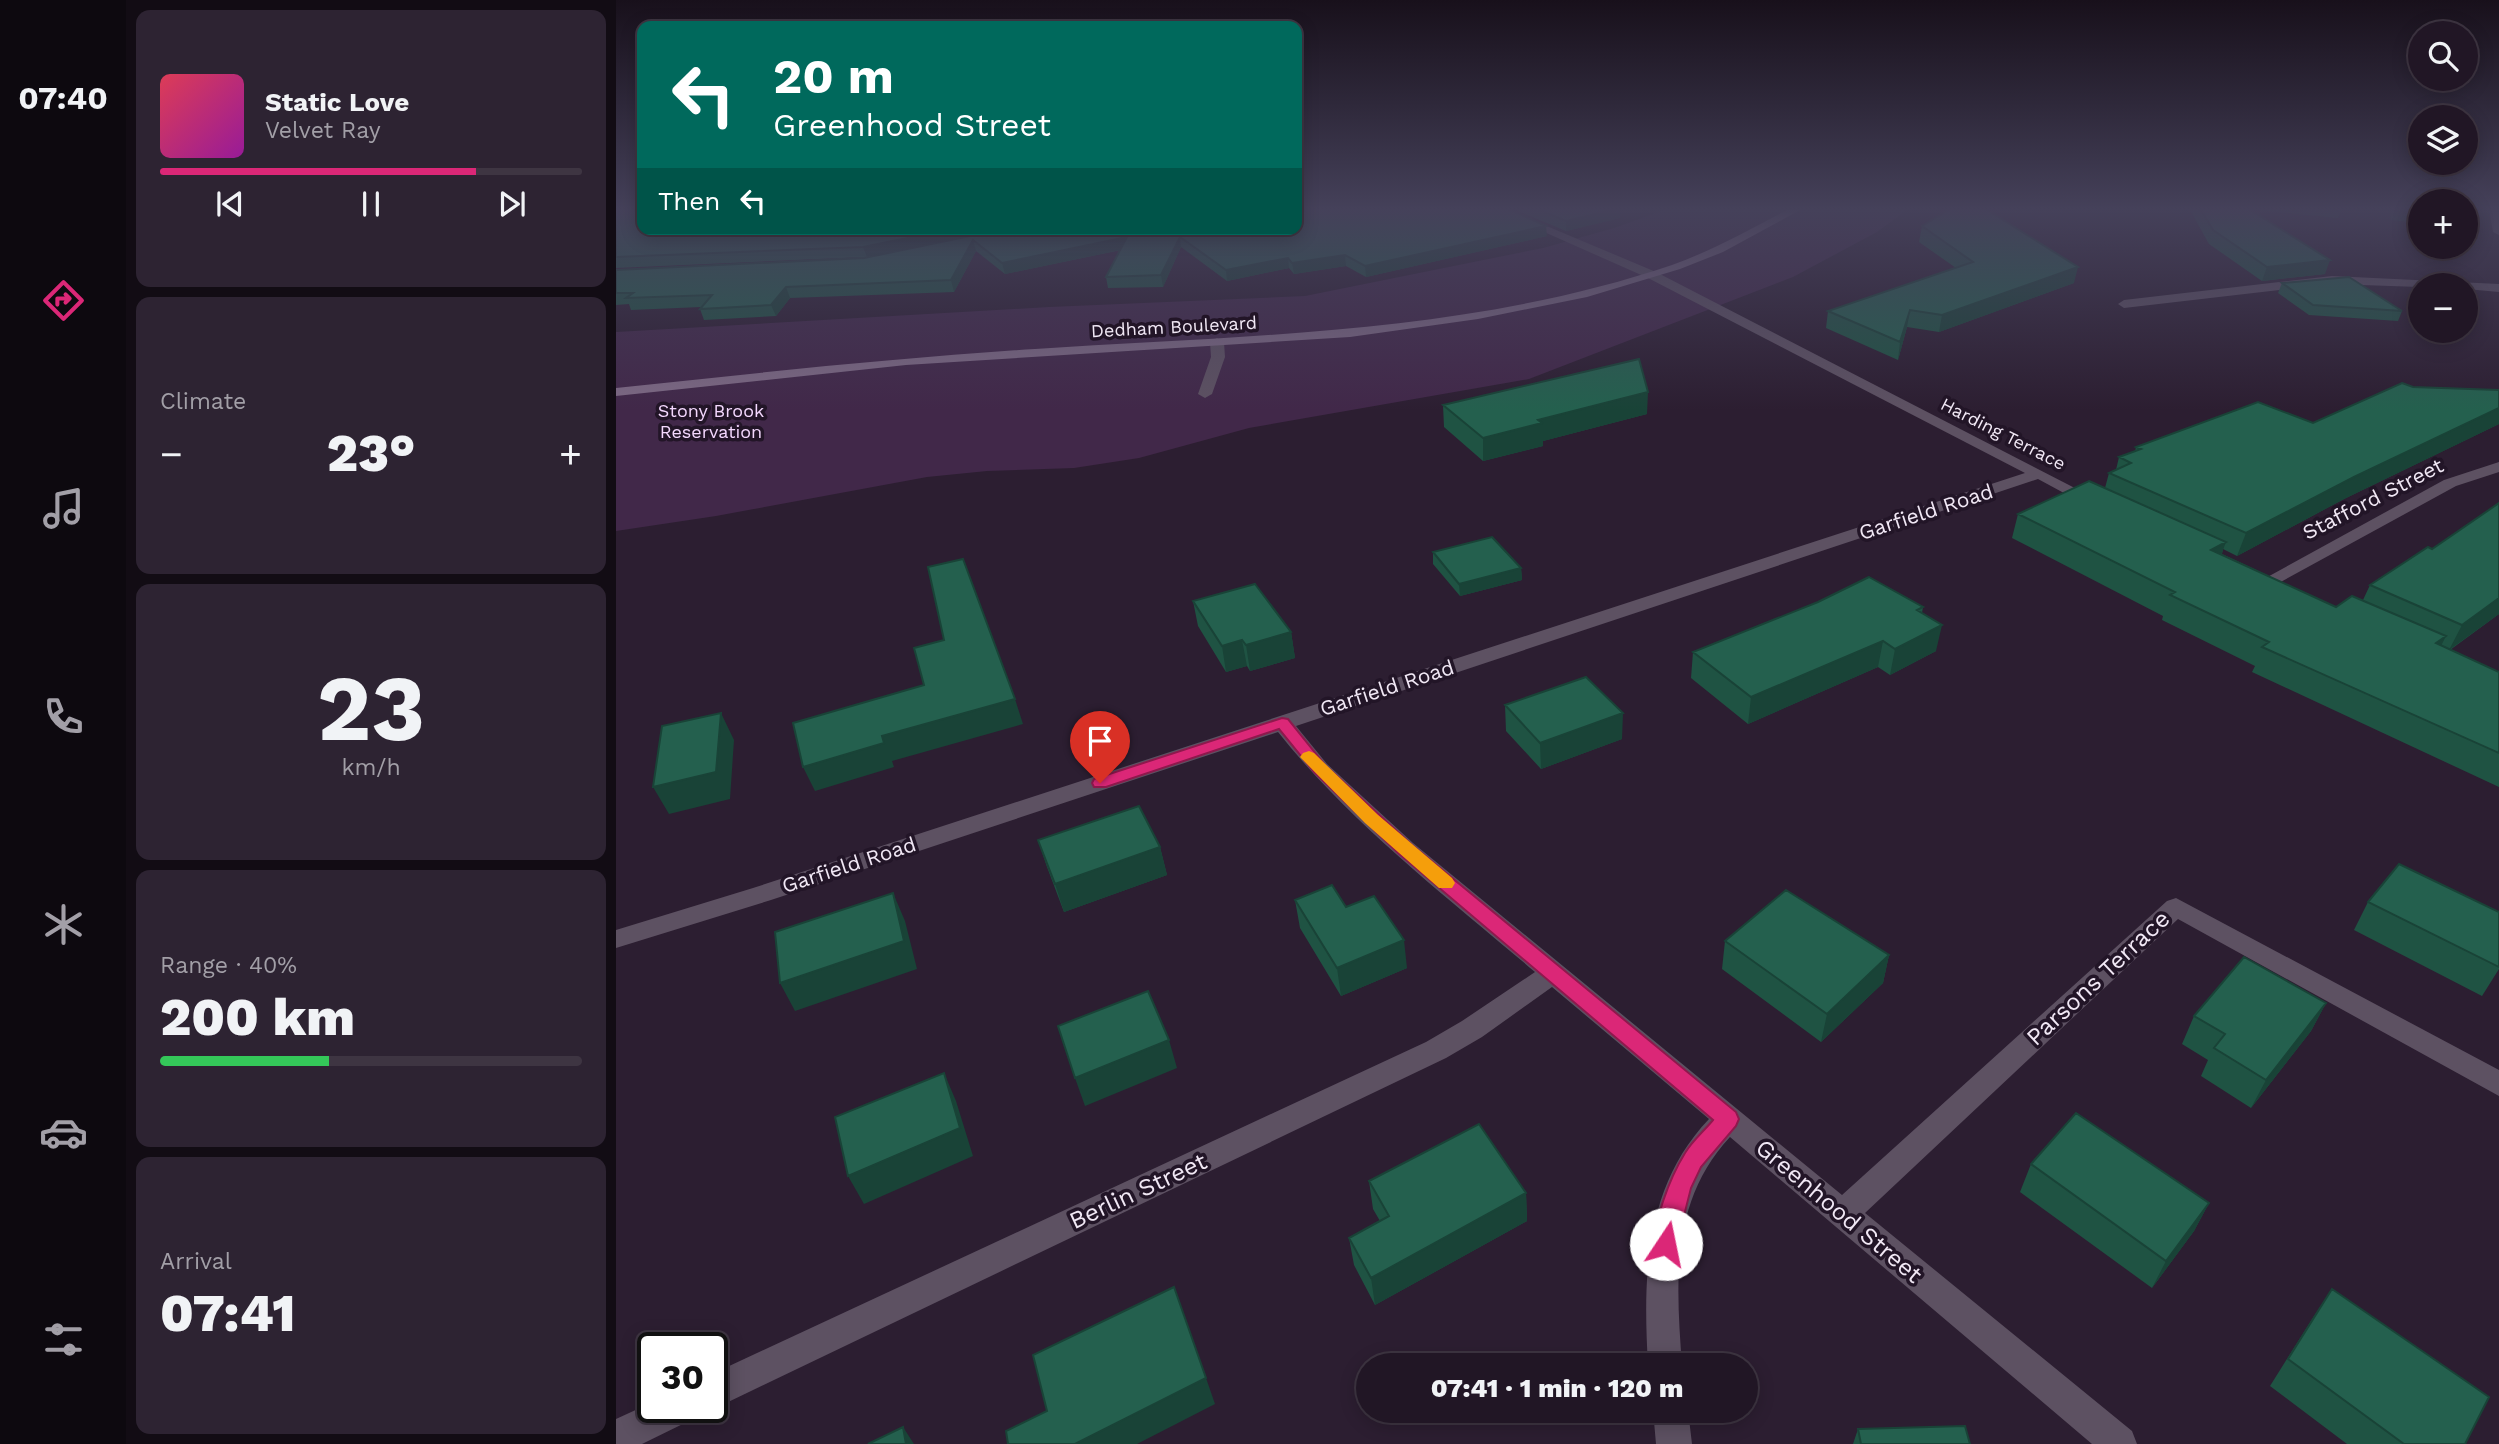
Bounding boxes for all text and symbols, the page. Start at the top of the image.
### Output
map controls [2408,21,2478,343]
button: search [2408,21,2478,91]
text: 20 m [773,47,894,105]
icon: left [658,49,749,140]
text: 07:40 [18,79,108,117]
text: Static Love [265,87,409,117]
button: layers [2408,105,2478,175]
text: Greenhood Street [773,106,1051,144]
text: Velvet Ray [265,117,381,144]
icon: left [734,182,772,220]
icon: previous [211,185,249,223]
icon: pause [352,185,390,223]
icon: next [493,185,531,223]
text: Then [658,186,720,216]
button: + [2408,189,2478,259]
button: − [2408,273,2478,343]
icon: directions [39,276,88,325]
street label: Dedham Boulevard [1090,312,1258,341]
text: Climate [160,388,246,415]
street label: Harding Terrace [1937,393,2069,474]
park label: Stony Brook Reservation [658,400,764,442]
text: 23° [327,423,415,484]
text: − [160,432,183,476]
text: + [559,432,582,476]
street label: Stafford Street [2298,452,2448,545]
street label: Garfield Road [1856,478,1996,545]
icon: music [39,484,88,533]
street label: Garfield Road [1317,654,1457,721]
text: 23 [317,655,425,762]
icon: phone [39,692,88,741]
pin [1070,711,1130,783]
icon: arrive [1081,722,1119,760]
text: km/h [341,754,401,781]
street label: Garfield Road [779,831,919,898]
icon: climate [39,900,88,949]
street label: Parsons Terrace [2021,905,2175,1051]
text: Range · 40% [160,952,297,979]
text: 200 km [160,987,355,1048]
icon: car [39,1108,88,1157]
street label: Greenhood Street [1750,1133,1928,1289]
street label: Berlin Street [1065,1147,1211,1235]
position arrow [1629,1207,1703,1281]
text: Arrival [160,1248,232,1275]
text: 07:41 [160,1283,295,1344]
icon: filters [39,1315,88,1364]
speed limit sign: 30 [637,1332,728,1423]
text: 07:41 · 1 min · 120 m [1431,1373,1683,1403]

